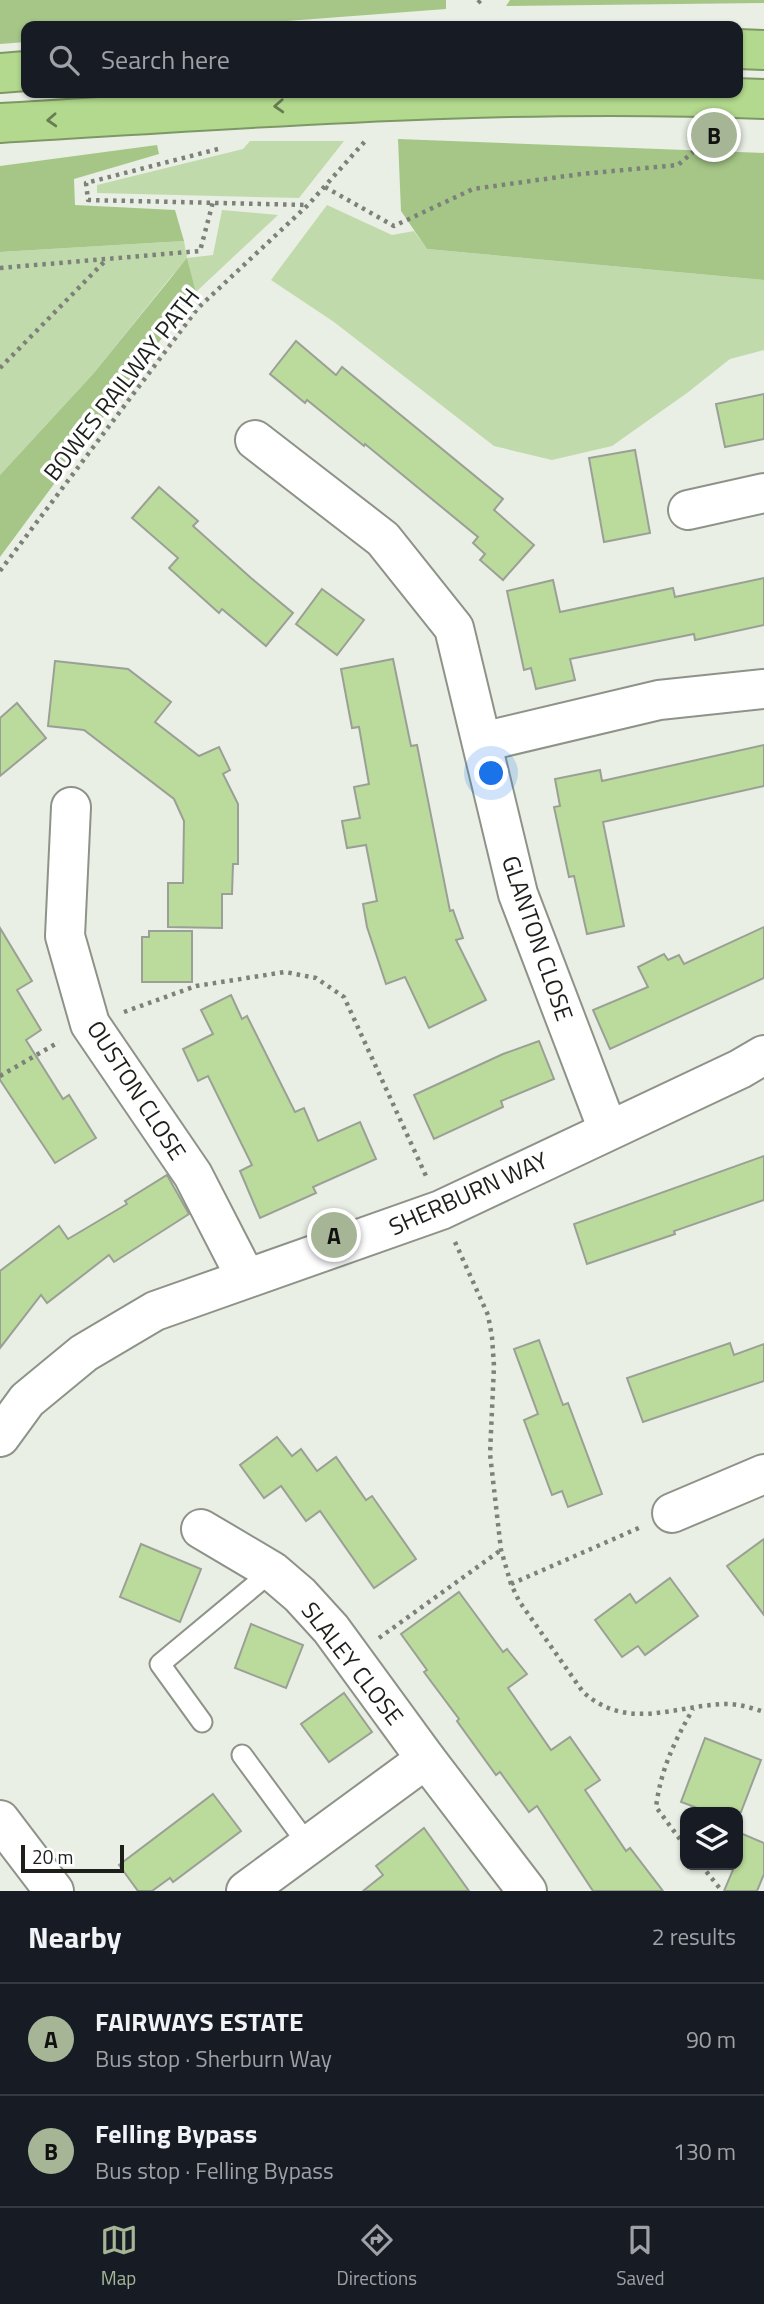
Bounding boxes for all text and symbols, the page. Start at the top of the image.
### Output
search box [21,21,743,98]
text: Search here [101,40,230,79]
icon: search [45,41,83,79]
one-way arrow [274,98,285,113]
pin: B [691,109,737,161]
one-way arrow [47,112,58,127]
street label: BOWES RAILWAY PATH [34,280,208,488]
your location [474,756,508,790]
street label: GLANTON CLOSE [493,851,583,1025]
street label: OUSTON CLOSE [78,1013,196,1167]
street label: SHERBURN WAY [383,1142,553,1244]
pin: A [311,1209,357,1261]
street label: SLALEY CLOSE [293,1594,413,1732]
map controls [680,1807,743,1870]
button: layers [680,1807,743,1870]
scale bar [21,1842,124,1874]
text: 20 m [32,1842,73,1871]
text: Nearby [28,1914,121,1960]
text: 2 results [652,1919,736,1954]
text: FAIRWAYS ESTATE [95,2002,303,2041]
text: A [44,2022,58,2057]
text: 90 m [686,2022,736,2057]
text: Bus stop · Sherburn Way [95,2041,332,2076]
text: Felling Bypass [95,2114,257,2153]
text: B [44,2134,58,2169]
text: 130 m [673,2134,736,2169]
text: Bus stop · Felling Bypass [95,2153,334,2188]
tab: Map [100,2221,138,2292]
tab: Directions [337,2221,417,2292]
tab: Saved [616,2221,664,2292]

